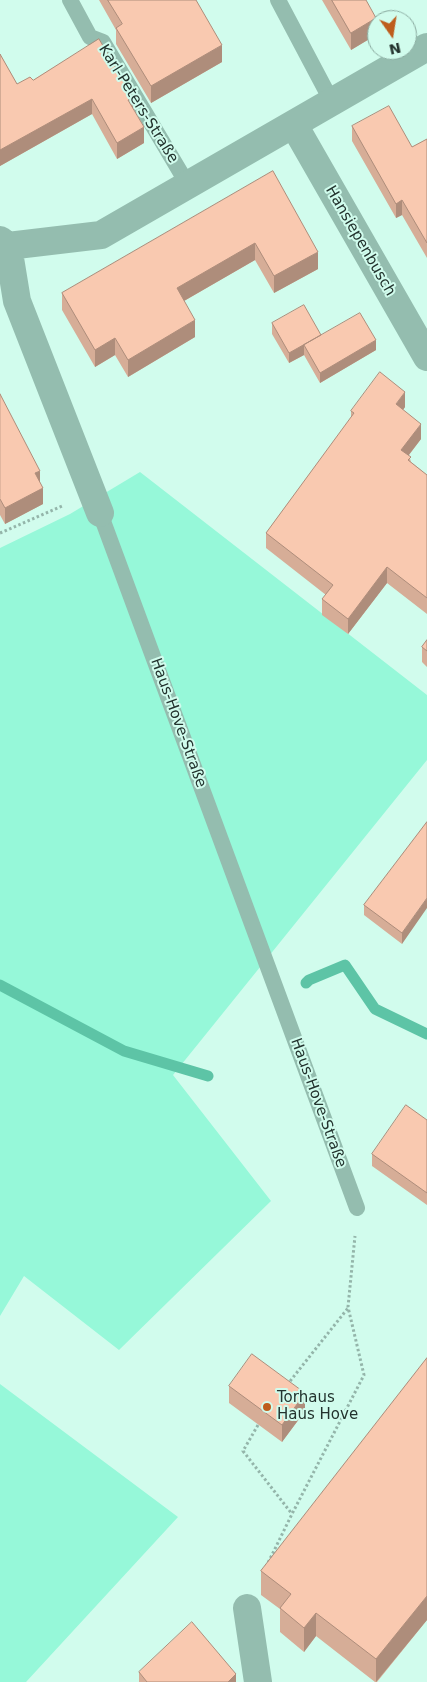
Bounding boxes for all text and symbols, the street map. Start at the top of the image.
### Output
north arrow [367,10,417,60]
text: N [388,40,403,58]
street label: Karl-Peters-Straße [94,41,182,167]
street label: Hansiepenbusch [321,183,399,299]
street label: Haus-Hove-Straße [146,656,210,790]
street label: Haus-Hove-Straße [286,1036,350,1170]
place label: Torhaus Haus Hove [277,1389,358,1424]
marker: Torhaus Haus Hove [261,1401,273,1413]

